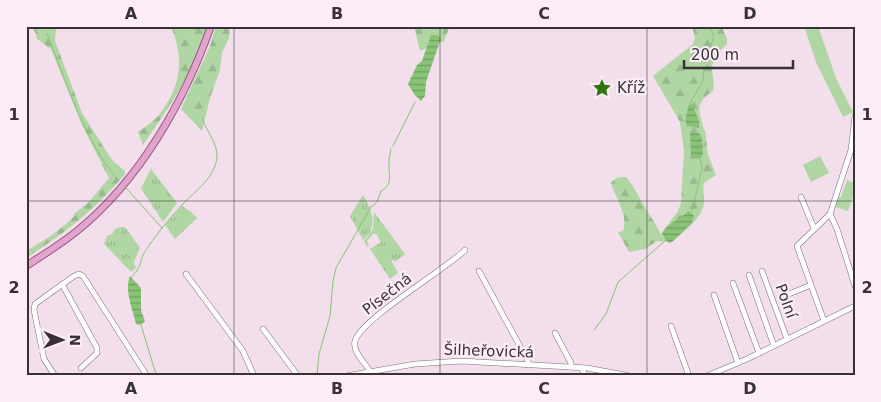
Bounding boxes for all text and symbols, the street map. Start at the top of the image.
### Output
text: A [125,4,138,23]
text: B [331,4,343,23]
text: C [538,4,550,23]
text: D [743,4,757,23]
scale bar [684,38,792,70]
text: 200 m [691,46,739,64]
place icon: Kříž [591,77,613,99]
place label: Kříž [617,79,645,97]
text: 1 [8,105,20,124]
text: 1 [861,105,873,124]
street label: Písečná [359,269,415,319]
text: 2 [8,278,20,297]
text: 2 [861,278,873,297]
street label: Polní [771,281,801,322]
north arrow [38,314,88,364]
text: N [67,334,83,346]
street label: Šilheřovická [443,339,535,362]
text: A [125,379,138,398]
text: B [331,379,343,398]
text: C [538,379,550,398]
text: D [743,379,757,398]

